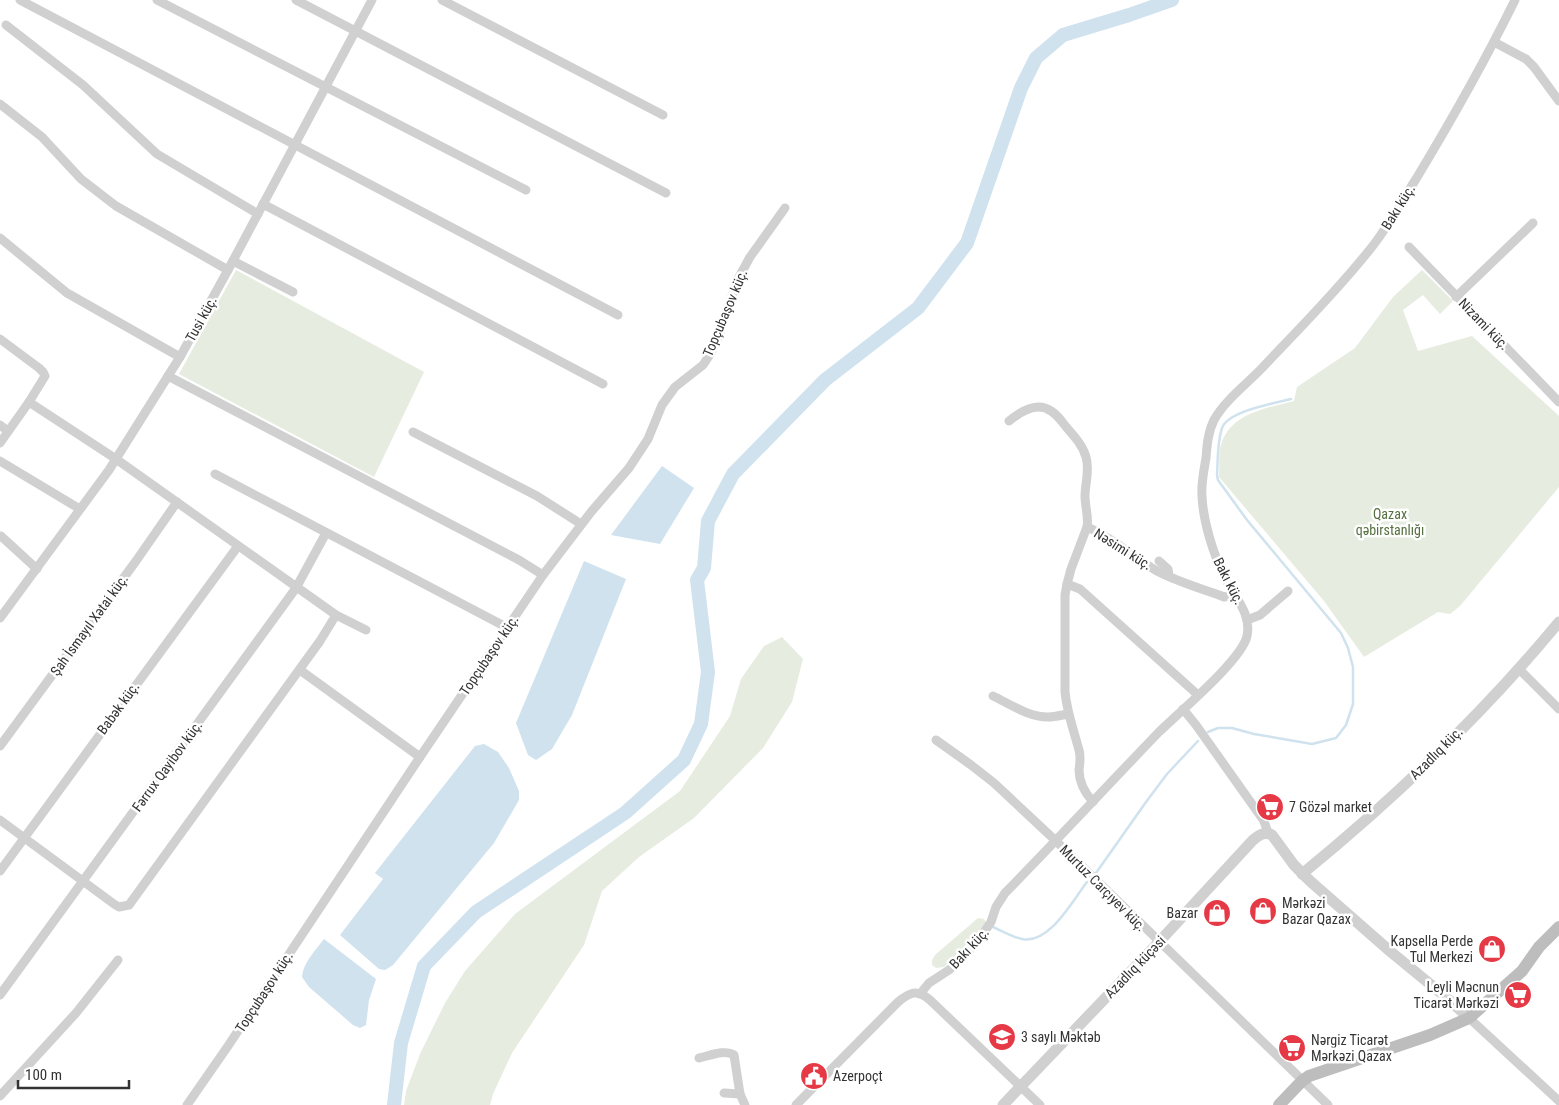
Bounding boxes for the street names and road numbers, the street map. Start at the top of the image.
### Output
street label: Bakı küç. [1378,181,1418,233]
street label: Topçubaşov küç. [699,267,751,359]
street label: Tusi küç. [182,293,220,345]
street label: Nizami küç. [1456,295,1512,353]
street label: Nəsimi küç. [1091,525,1155,573]
street label: Bakı küç. [1210,555,1248,607]
street label: Şah İsmayıl Xətai küç. [47,571,131,679]
street label: Topçubaşov küç. [456,612,522,698]
street label: Babək küç. [94,679,142,737]
street label: Fərrux Qayibov küç. [129,718,205,814]
street label: Azadlıq küç. [1406,723,1466,783]
street label: Murtuz Carçıyev küç. [1057,842,1149,934]
street label: Bakı küç. [946,924,992,972]
street label: Azadlıq küçəsi [1101,933,1169,1001]
street label: Topçubaşov küç. [232,949,296,1035]

